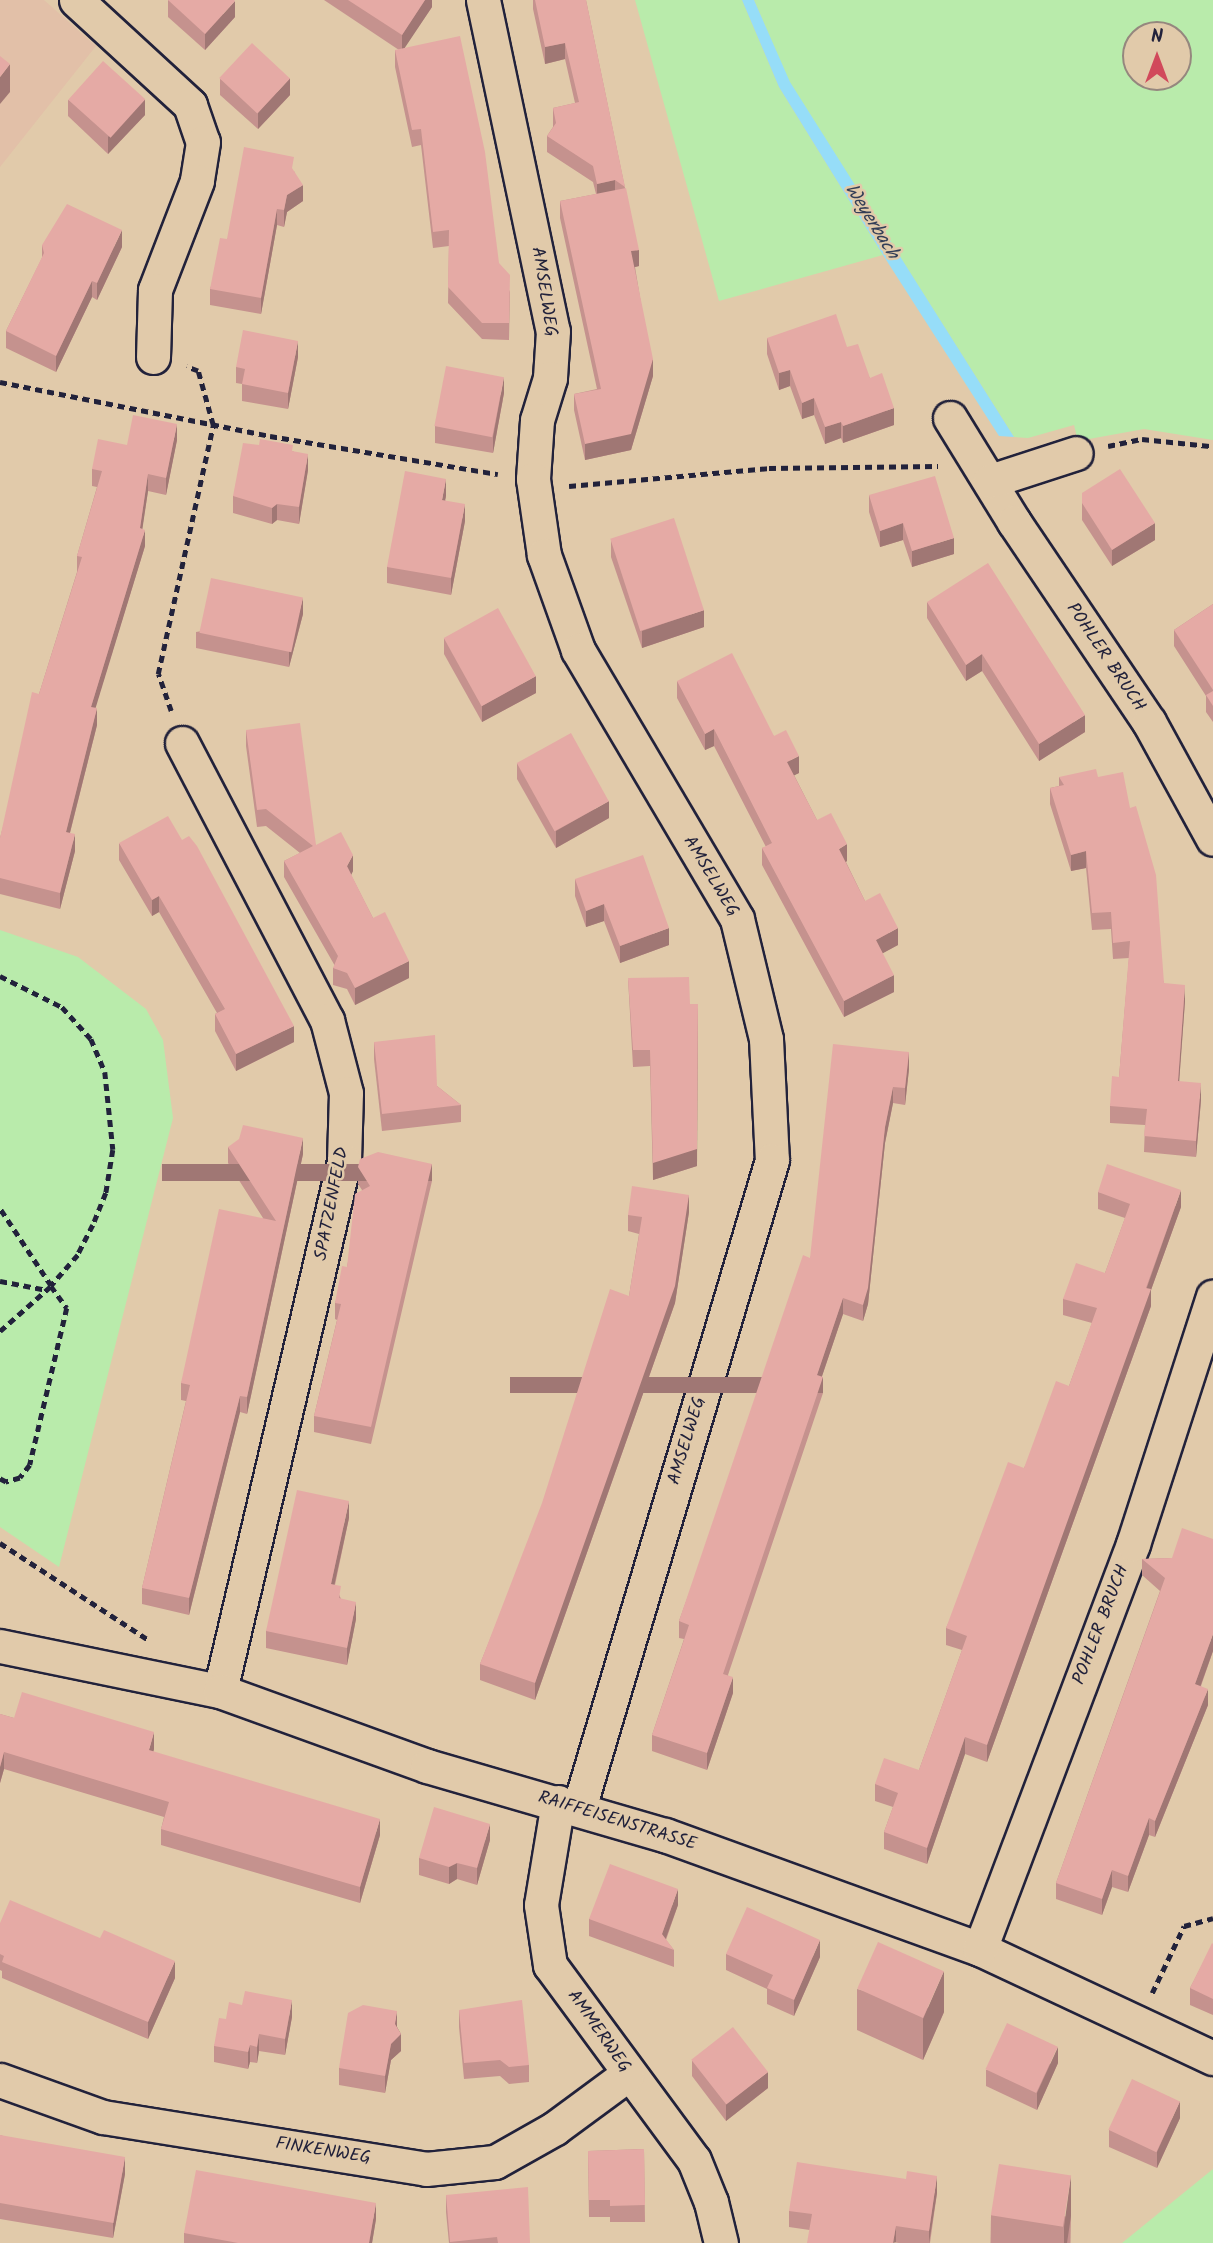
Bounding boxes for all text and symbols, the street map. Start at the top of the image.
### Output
north arrow [1122,21,1192,91]
text: N [1151,22,1163,52]
water label: Weyerbach [839,180,903,264]
street label: AMSELWEG [525,246,561,338]
street label: POHLER BRUCH [1061,600,1149,716]
street label: AMSELWEG [677,833,743,921]
street label: SPATZENFELD [311,1145,355,1263]
street label: AMSELWEG [664,1394,712,1488]
street label: POHLER BRUCH [1069,1562,1135,1688]
street label: RAIFFEISENSTRASSE [535,1788,699,1856]
street label: AMMERWEG [562,1986,634,2078]
street label: FINKENWEG [274,2134,372,2170]

